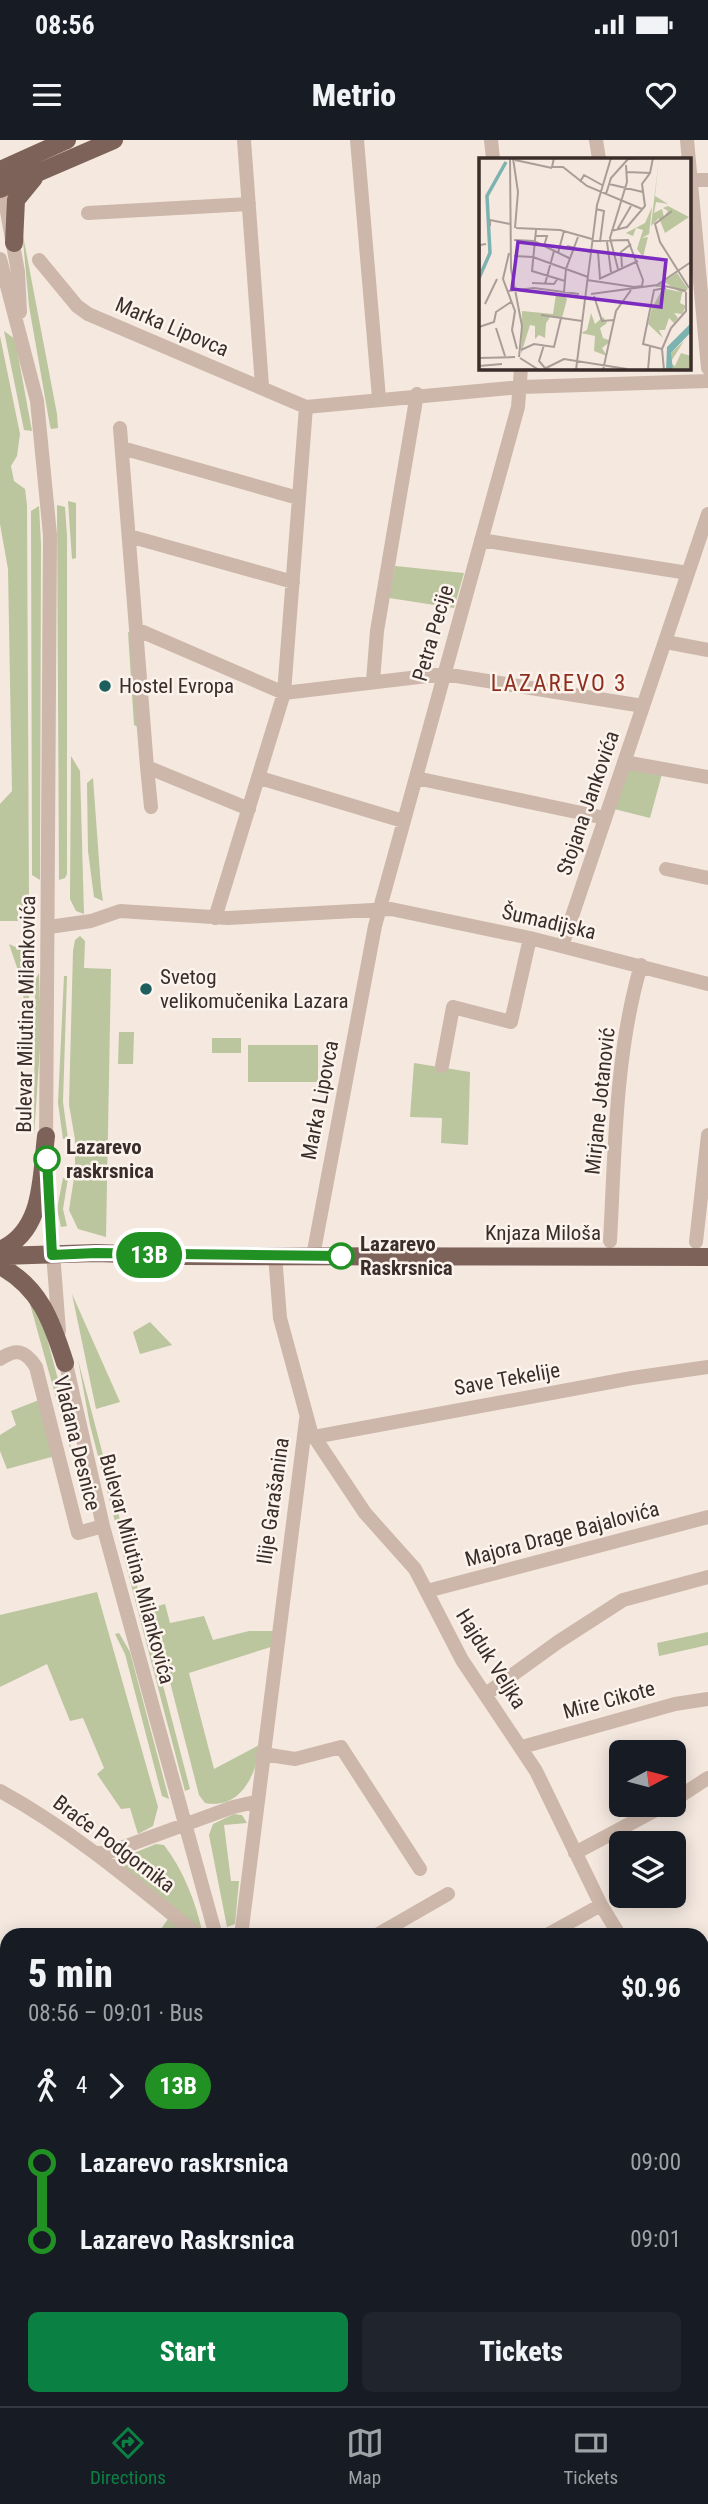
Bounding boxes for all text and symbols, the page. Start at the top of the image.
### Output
text: 08:56 [35,10,95,40]
icon: menu [28,76,66,114]
text: Metrio [312,76,396,114]
icon: heart [642,76,680,114]
inset map [479,158,690,369]
street label: Marka Lipovca [112,292,232,362]
street label: Petra Pecije [408,582,458,684]
district label: LAZAREVO 3 [491,670,627,697]
place label: Hostel Evropa [119,674,234,698]
marker: Hostel Evropa [97,678,113,694]
street label: Stojana Jankovića [552,728,624,878]
street label: Bulevar Milutina Milankovića [12,895,40,1133]
street label: Šumadijska [500,900,598,944]
place label: Svetog velikomučenika Lazara [160,965,349,1013]
marker: Svetog velikomučenika Lazara [138,981,154,997]
street label: Mirjane Jotanović [580,1026,620,1176]
street label: Marka Lipovca [297,1038,343,1162]
place label: Lazarevo raskrsnica [66,1135,154,1183]
marker: Lazarevo raskrsnica [34,1146,60,1172]
street label: Knjaza Miloša [485,1221,601,1245]
line badge: 13B [109,1232,189,1278]
place label: Lazarevo Raskrsnica [360,1232,453,1280]
text: 13B [130,1241,168,1269]
marker: Lazarevo Raskrsnica [328,1243,354,1269]
street label: Save Tekelije [452,1358,562,1400]
street label: Vladana Desnice [49,1373,105,1513]
street label: Ilije Garašanina [252,1436,294,1566]
street label: Bulevar Milutina Milankovića [95,1451,179,1687]
street label: Majora Drage Bajalovića [462,1497,662,1571]
street label: Hajduk Veljka [451,1605,531,1713]
street label: Mire Cikote [560,1676,658,1724]
north arrow [609,1740,686,1816]
map controls [609,1740,686,1908]
street label: Braće Podgornika [48,1790,180,1898]
button: layers [609,1831,686,1908]
text: 5 min [28,1952,113,1996]
text: $0.96 [621,1973,681,2003]
text: 08:56 – 09:01 · Bus [28,2000,204,2027]
icon: walk [28,2067,66,2105]
icon: forward [97,2067,135,2105]
text: 4 [76,2072,87,2099]
text: 13B [159,2072,197,2100]
text: Lazarevo raskrsnica [80,2148,288,2178]
text: 09:00 [630,2149,681,2176]
text: Lazarevo Raskrsnica [80,2225,295,2255]
text: 09:01 [630,2226,681,2253]
button: Start [28,2312,348,2392]
button: Tickets [362,2312,681,2392]
tab: Directions [90,2424,166,2489]
tab: Map [346,2424,384,2489]
tab: Tickets [563,2424,618,2489]

